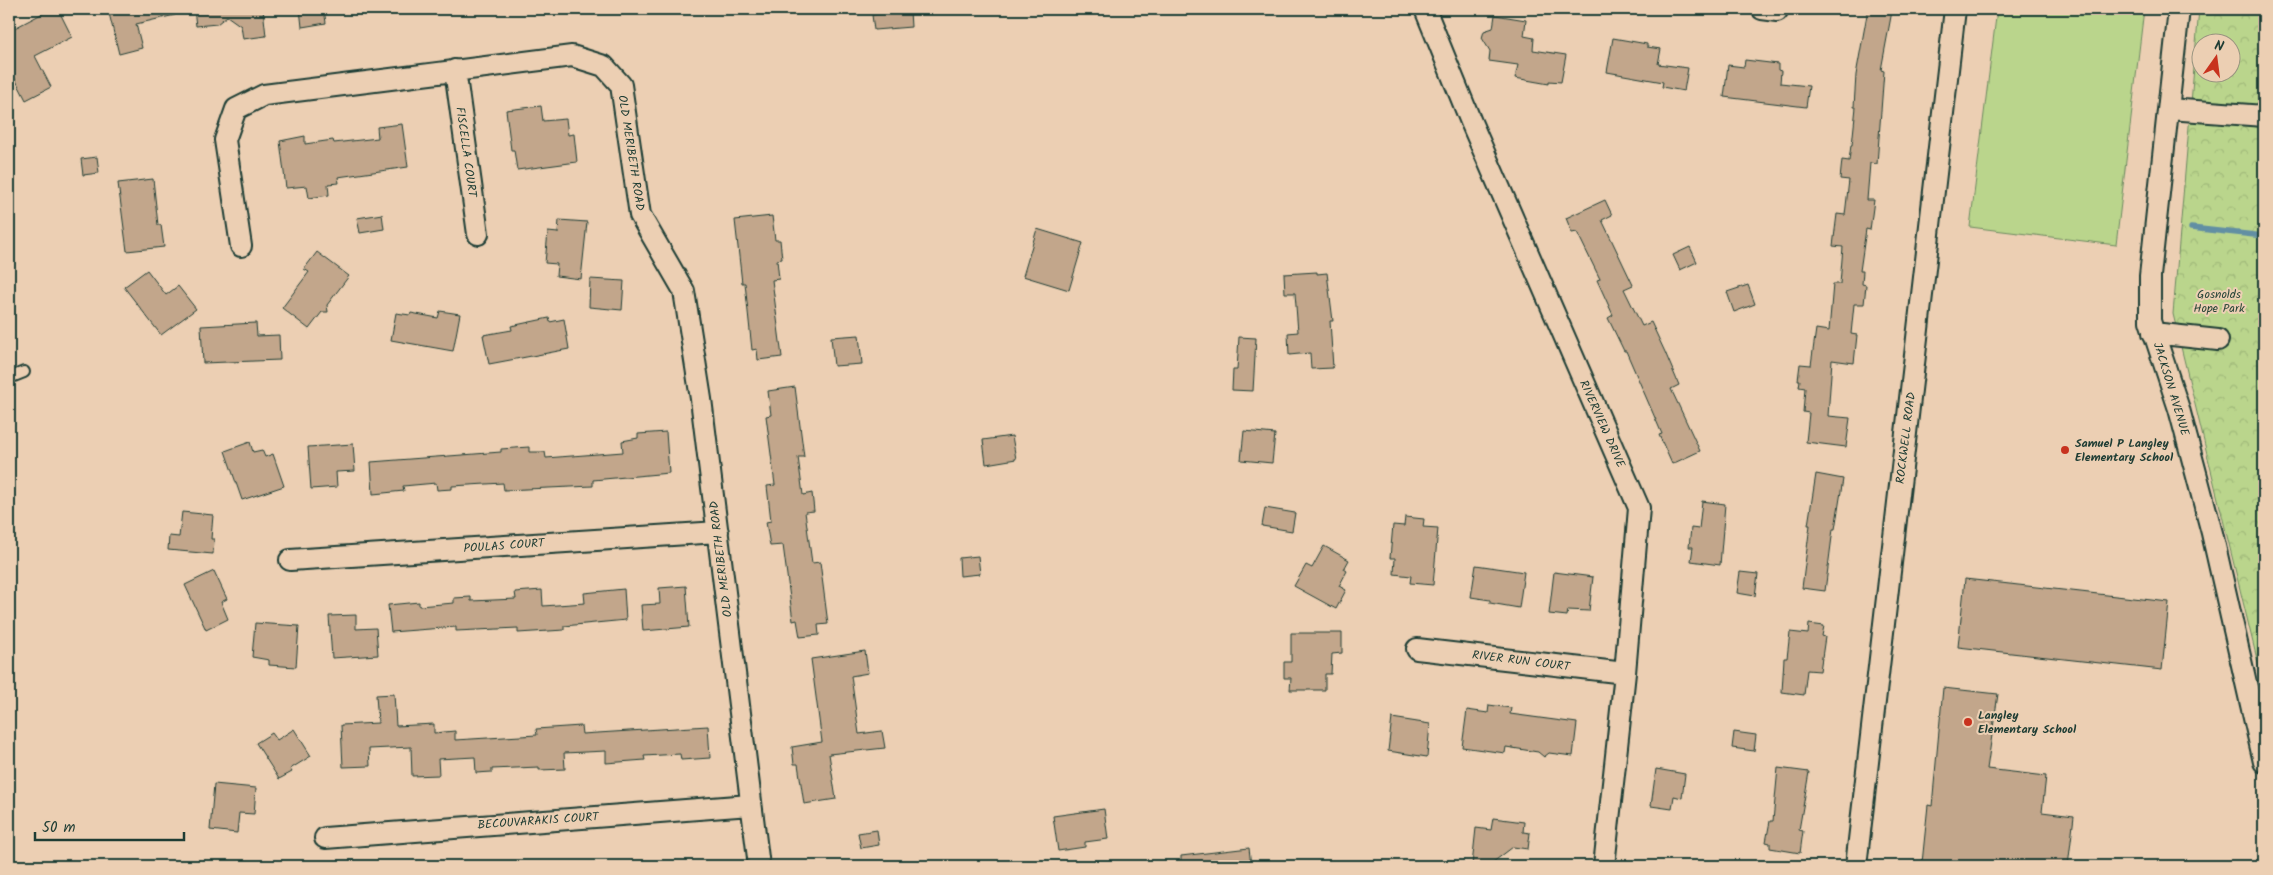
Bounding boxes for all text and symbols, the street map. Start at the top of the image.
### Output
north arrow [2190,32,2240,82]
text: N [2212,35,2226,58]
street label: OLD MERIBETH ROAD [612,94,650,213]
street label: FISCELLA COURT [450,106,482,200]
park label: Gosnolds Hope Park [2193,285,2245,318]
street label: JACKSON AVENUE [2148,340,2195,439]
street label: RIVERVIEW DRIVE [1574,377,1630,472]
street label: ROCKWELL ROAD [1891,391,1921,485]
place label: Samuel P Langley Elementary School [2075,434,2174,467]
marker: Samuel P Langley Elementary School [2059,444,2071,456]
street label: OLD MERIBETH ROAD [704,500,738,618]
street label: POULAS COURT [463,534,547,558]
street label: RIVER RUN COURT [1471,646,1572,677]
place label: Langley Elementary School [1978,706,2077,739]
marker: Langley Elementary School [1962,716,1974,728]
street label: BECOUVARAKIS COURT [477,807,601,835]
scale bar [35,810,184,842]
text: 50 m [42,816,76,840]

